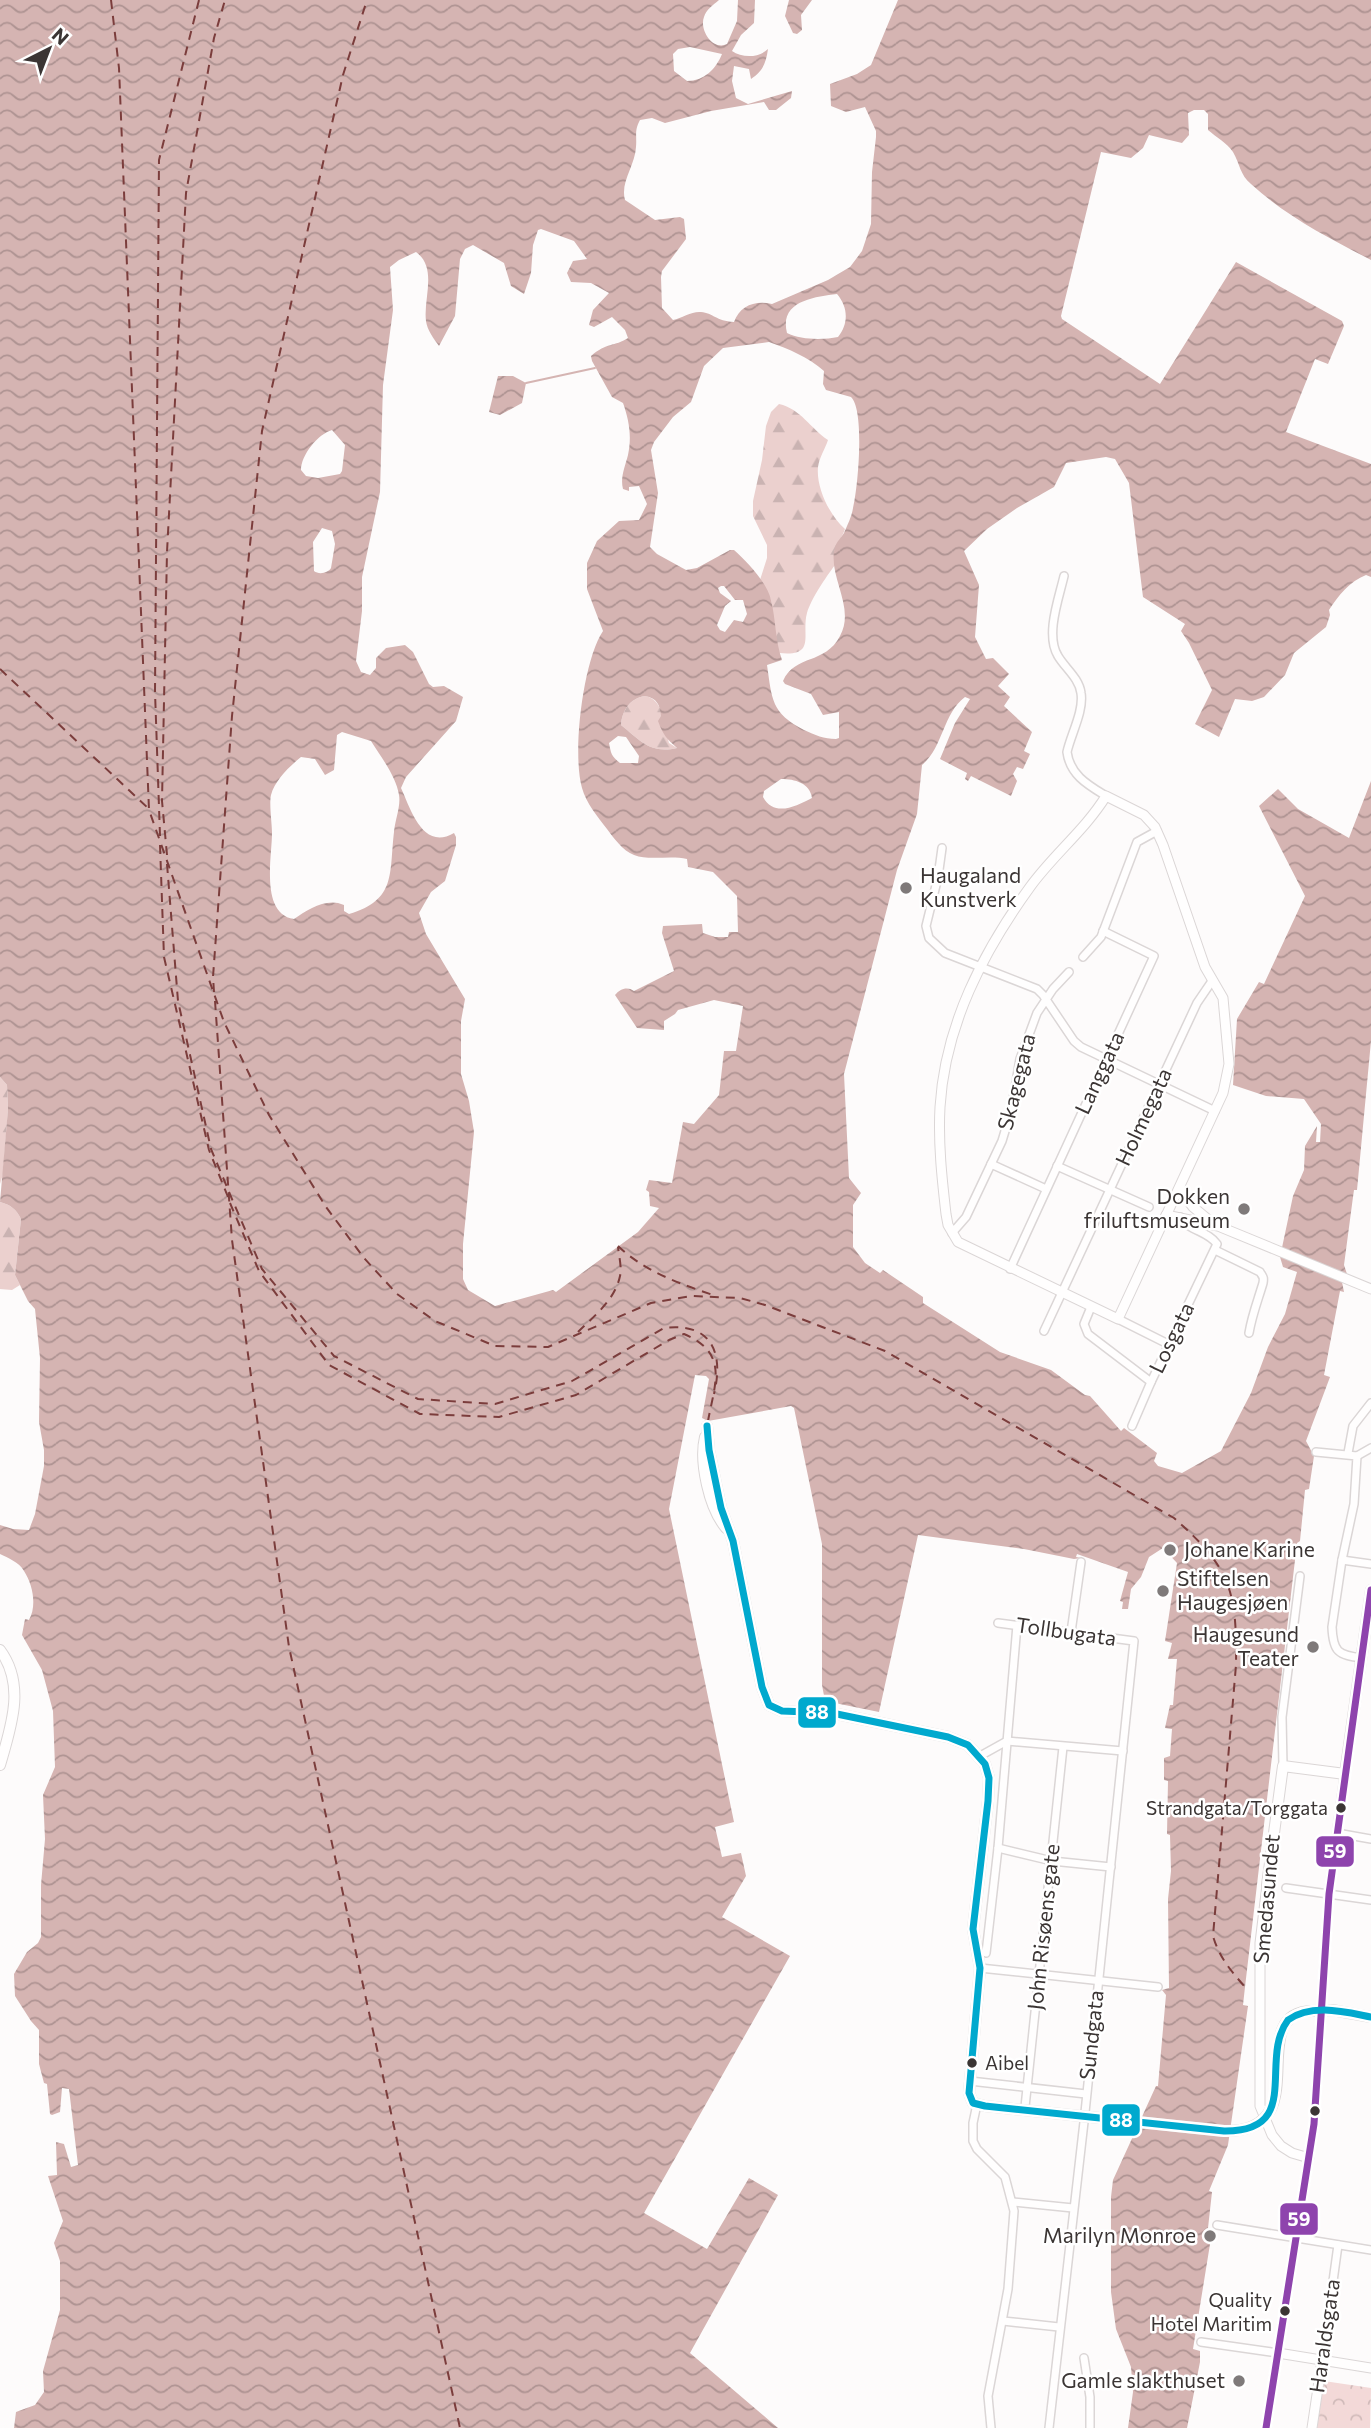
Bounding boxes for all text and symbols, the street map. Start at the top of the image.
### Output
north arrow [14,14,84,84]
text: N [48,23,74,49]
place label: Haugaland Kunstverk [920,862,1021,911]
marker: Haugaland Kunstverk [898,880,914,896]
street label: Langgata [1069,1027,1129,1118]
street label: Skagegata [991,1031,1040,1133]
street label: Holmegata [1109,1064,1176,1169]
place label: Dokken friluftsmuseum [1084,1183,1230,1232]
marker: Dokken friluftsmuseum [1236,1201,1252,1217]
street label: Losgata [1143,1298,1198,1377]
place label: Johane Karine [1184,1536,1315,1561]
marker: Johane Karine [1162,1542,1178,1558]
place label: Stiftelsen Haugesjøen [1177,1565,1288,1614]
marker: Stiftelsen Haugesjøen [1155,1583,1171,1599]
street label: Tollbugata [1014,1611,1118,1650]
place label: Haugesund Teater [1193,1621,1299,1670]
marker: Haugesund Teater [1305,1639,1321,1655]
line badge: 88 [797,1696,837,1729]
text: 88 [805,1700,829,1723]
place label: Strandgata/Torggata [1146,1796,1328,1819]
marker: Strandgata/Torggata [1334,1801,1348,1815]
street label: Smedasundet [1247,1833,1284,1965]
line badge: 59 [1315,1835,1355,1868]
text: 59 [1324,1839,1346,1862]
street label: John Risøens gate [1021,1843,1064,2011]
street label: Sundgata [1073,1989,1108,2081]
place label: Aibel [985,2051,1029,2074]
marker: Aibel [965,2056,979,2070]
line badge: 88 [1101,2103,1141,2137]
unlabelled marker [1308,2104,1322,2118]
text: 88 [1109,2108,1133,2131]
line badge: 59 [1279,2202,1319,2236]
text: 59 [1288,2207,1310,2230]
place label: Marilyn Monroe [1043,2222,1196,2247]
marker: Marilyn Monroe [1202,2228,1218,2244]
street label: Haraldsgata [1303,2277,1344,2394]
place label: Quality Hotel Maritim [1151,2288,1272,2335]
marker: Quality Hotel Maritim [1278,2304,1292,2318]
place label: Gamle slakthuset [1061,2367,1225,2392]
marker: Gamle slakthuset [1231,2373,1247,2389]

